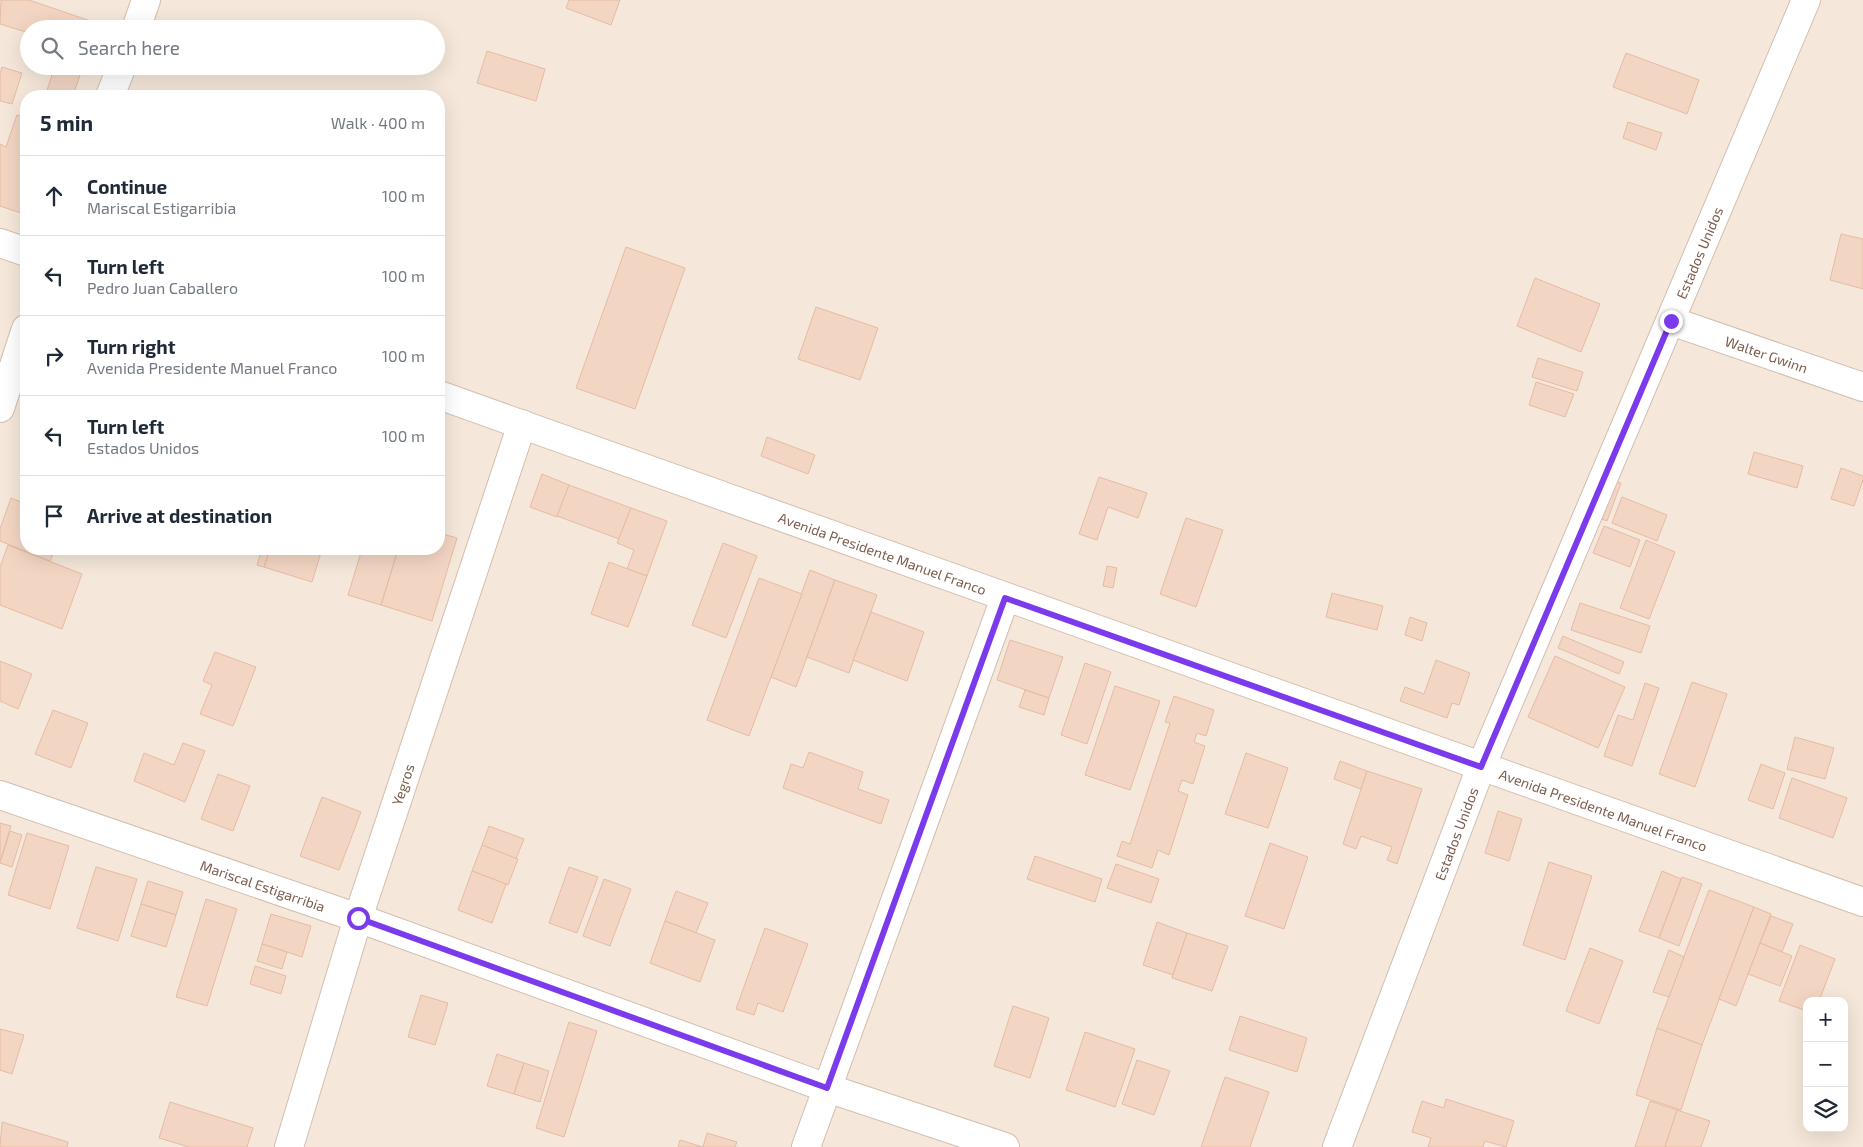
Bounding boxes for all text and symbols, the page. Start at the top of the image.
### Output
search box [20,20,445,75]
icon: search [38,34,66,62]
text: Search here [78,36,180,59]
text: 5 min [40,110,93,135]
text: Walk · 400 m [331,113,425,132]
text: Continue [87,175,167,198]
icon: ahead [40,182,68,210]
text: 100 m [382,186,425,205]
text: Mariscal Estigarribia [87,198,236,217]
street label: Estados Unidos [1672,204,1726,301]
text: Turn left [87,255,164,278]
icon: left [40,262,68,290]
text: 100 m [382,266,425,285]
text: Pedro Juan Caballero [87,278,238,297]
route end [1660,310,1683,333]
street label: Walter Gwinn [1723,332,1810,376]
text: Turn right [87,335,175,358]
icon: right [40,342,68,370]
text: 100 m [382,346,425,365]
text: Avenida Presidente Manuel Franco [87,358,337,377]
text: Turn left [87,415,164,438]
icon: left [40,422,68,450]
text: 100 m [382,426,425,445]
text: Estados Unidos [87,438,199,457]
icon: arrive [40,502,68,530]
text: Arrive at destination [87,504,272,527]
street label: Avenida Presidente Manuel Franco [777,508,989,598]
street label: Yegros [388,761,417,807]
street label: Avenida Presidente Manuel Franco [1497,765,1710,854]
street label: Estados Unidos [1430,785,1481,883]
street label: Mariscal Estigarribia [198,856,328,915]
route start [347,907,370,930]
map controls [1803,997,1848,1132]
button: + [1803,997,1848,1042]
button: − [1803,1042,1848,1087]
button: layers [1803,1087,1848,1132]

